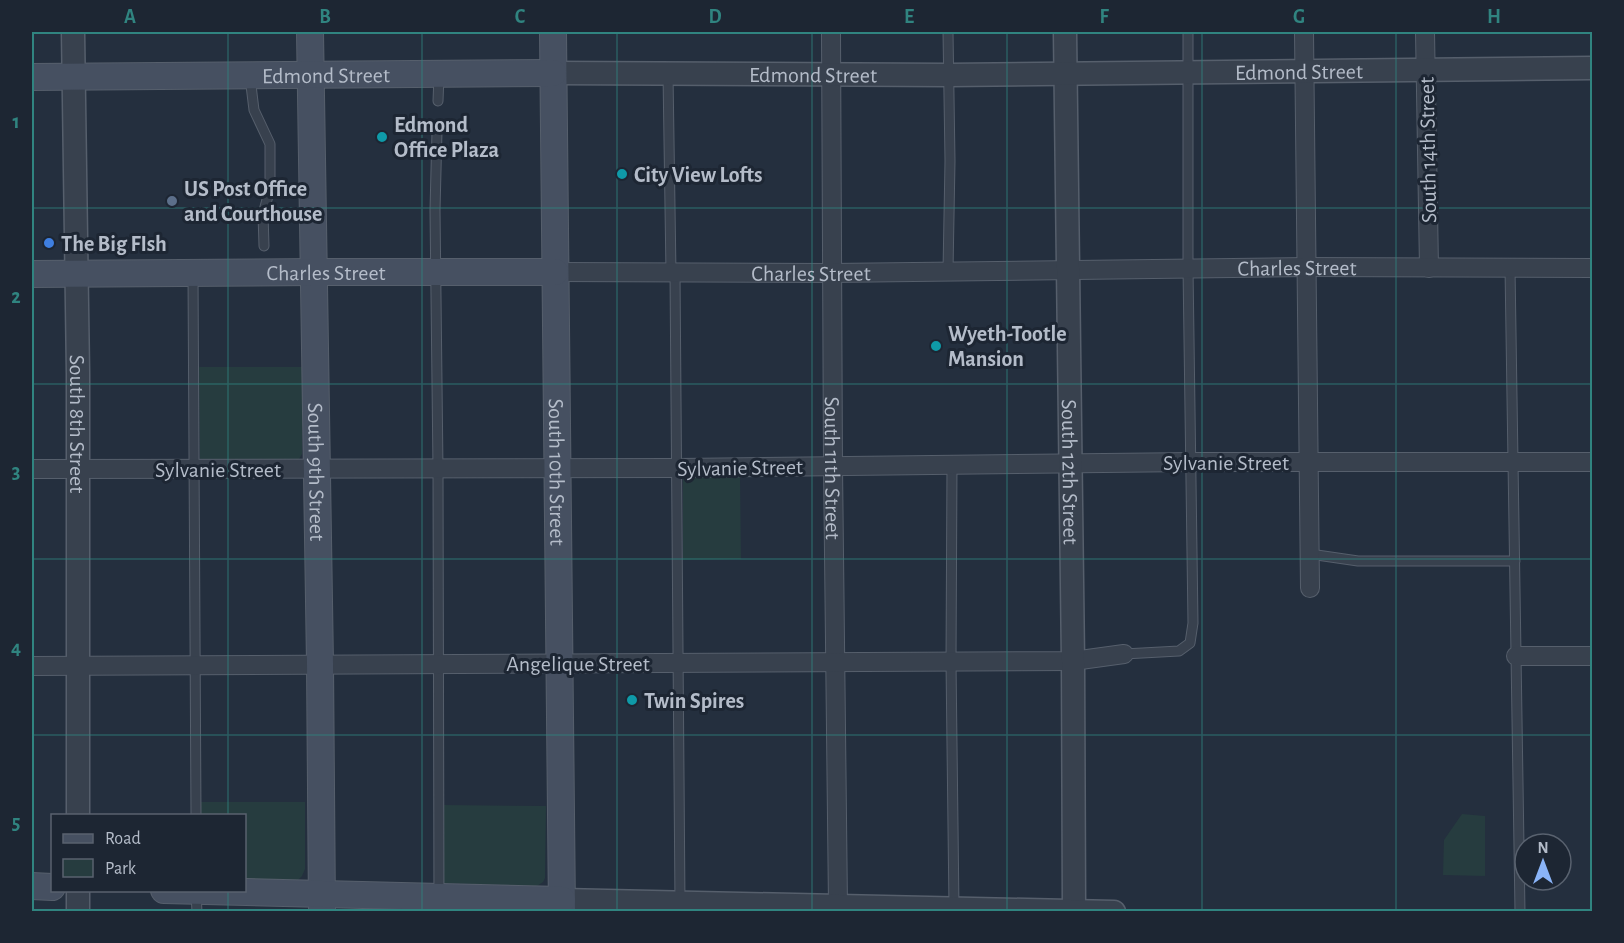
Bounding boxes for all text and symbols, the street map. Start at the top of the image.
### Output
text: A [124,7,136,27]
text: B [319,7,331,27]
text: C [515,7,526,27]
text: D [708,7,722,27]
text: E [904,7,914,27]
text: F [1099,7,1109,27]
text: G [1293,7,1305,27]
text: H [1487,7,1501,27]
street label: Edmond Street [1235,60,1363,84]
street label: Edmond Street [262,64,390,87]
street label: Edmond Street [749,64,877,87]
street label: South 14th Street [1416,77,1440,223]
text: 1 [12,112,20,132]
place label: Edmond Office Plaza [394,114,499,161]
marker: Edmond Office Plaza [375,130,389,144]
place label: City View Lofts [634,164,762,187]
marker: City View Lofts [615,167,629,181]
place label: US Post Office and Courthouse [184,178,322,225]
marker: US Post Office and Courthouse [165,194,179,208]
place label: The Big FIsh [61,233,167,255]
marker: The Big FIsh [42,236,56,250]
street label: Charles Street [1237,257,1357,280]
street label: Charles Street [266,262,386,284]
street label: Charles Street [751,263,871,285]
text: 2 [11,287,21,307]
place label: Wyeth-Tootle Mansion [948,323,1067,370]
marker: Wyeth-Tootle Mansion [929,339,943,353]
street label: South 8th Street [66,355,88,493]
street label: South 11th Street [821,396,844,540]
street label: South 10th Street [545,398,568,546]
street label: South 12th Street [1058,399,1082,545]
street label: South 9th Street [304,403,328,541]
street label: Sylvanie Street [1163,452,1289,474]
street label: Sylvanie Street [677,456,803,480]
street label: Sylvanie Street [155,459,281,481]
text: 3 [12,462,20,482]
text: 4 [11,638,21,658]
street label: Angelique Street [506,653,650,675]
place label: Twin Spires [644,690,744,712]
marker: Twin Spires [625,693,639,707]
text: 5 [12,813,20,833]
legend [51,814,246,892]
text: Road [105,830,141,848]
north arrow [1513,832,1573,892]
text: N [1537,840,1549,856]
text: Park [105,860,137,878]

